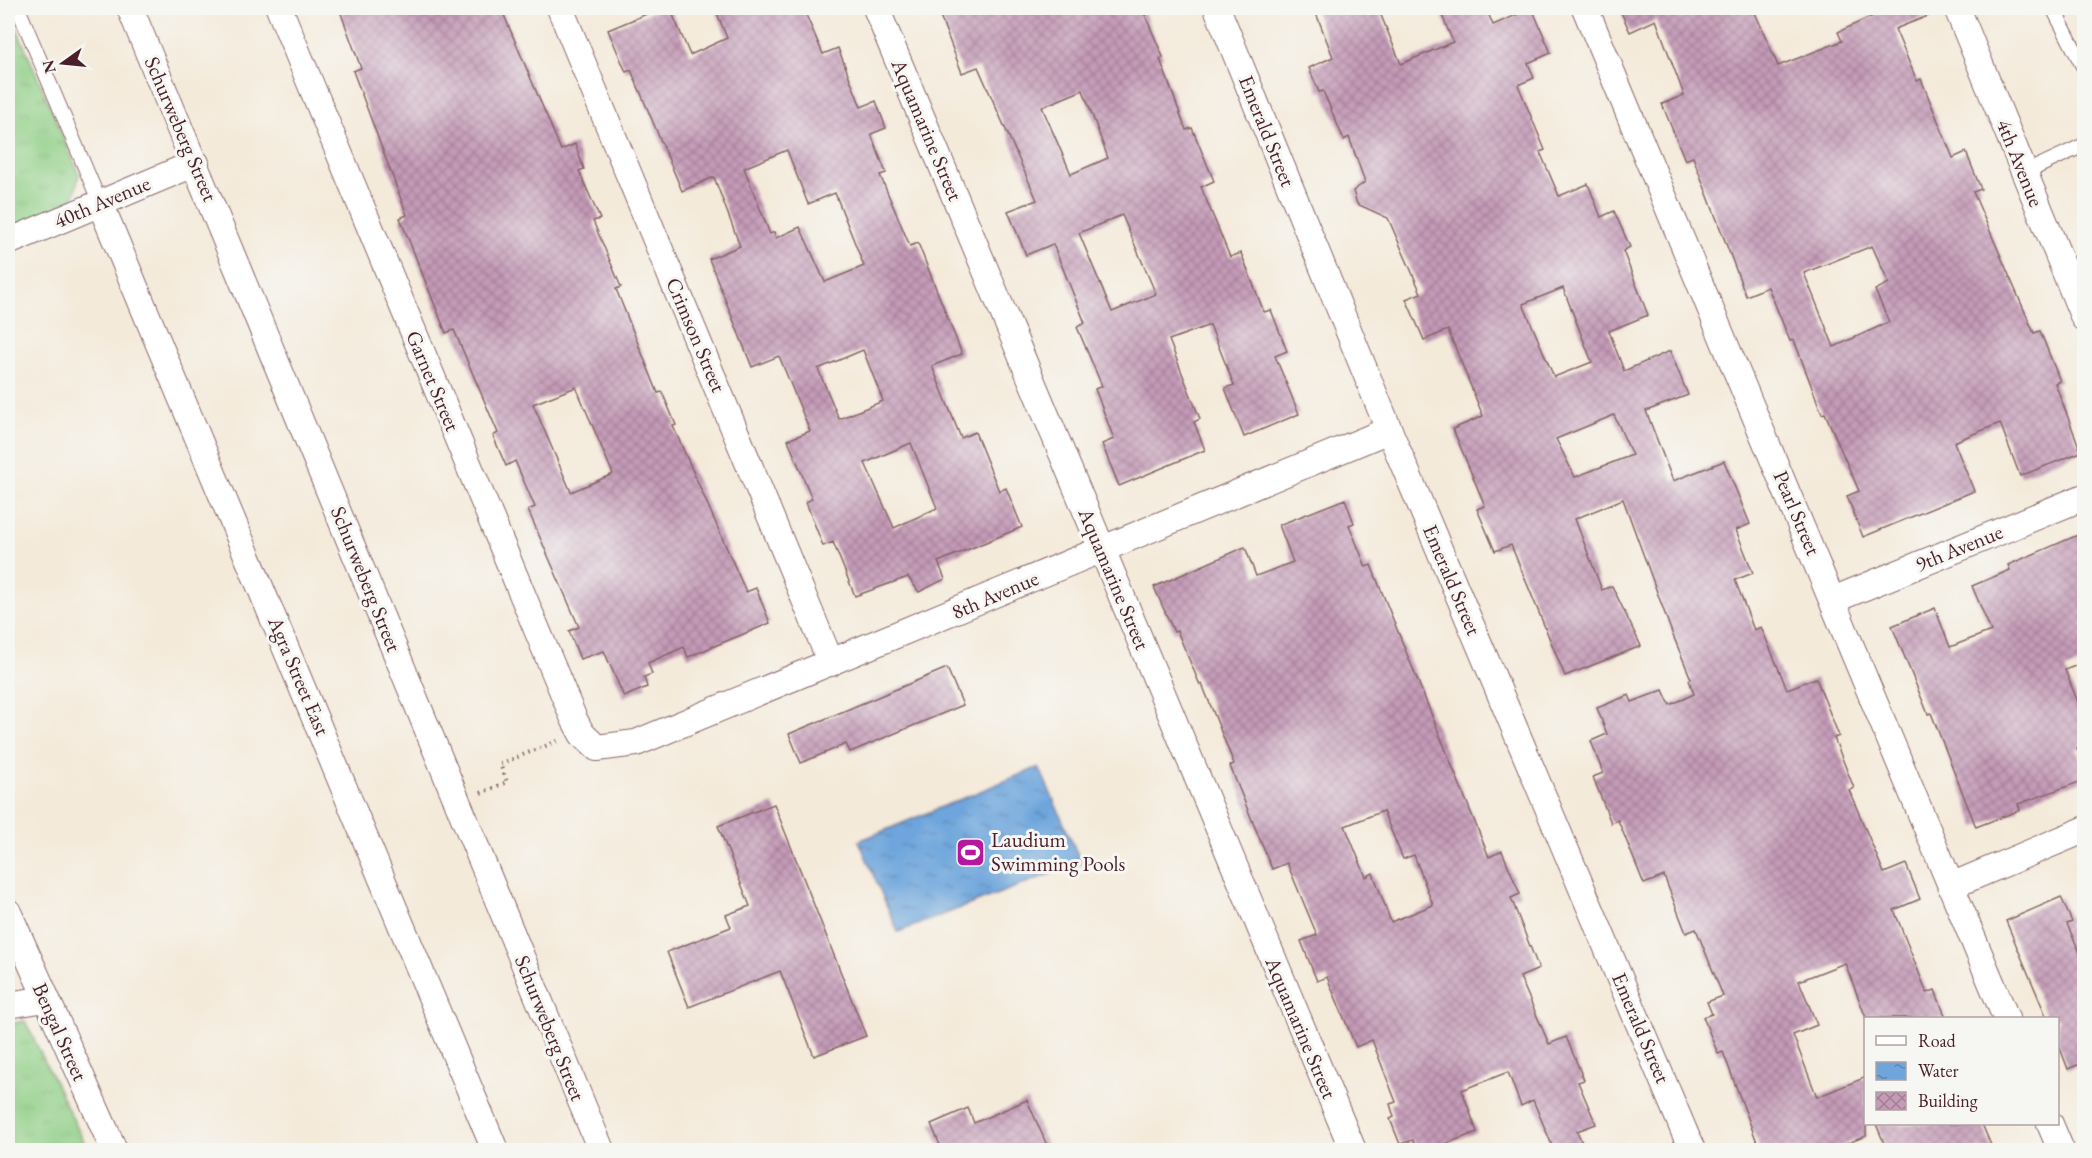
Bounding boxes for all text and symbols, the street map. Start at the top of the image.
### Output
north arrow [33,33,93,93]
street label: Schurweberg Street [139,52,224,206]
street label: Aquamarine Street [885,54,970,205]
text: N [37,58,61,76]
street label: Emerald Street [1233,71,1302,191]
street label: 4th Avenue [1991,115,2050,211]
street label: 40th Avenue [50,169,154,234]
street label: Crimson Street [660,273,733,397]
street label: Garnet Street [400,326,467,436]
street label: Pearl Street [1768,466,1828,560]
street label: Schurweberg Street [325,502,408,656]
street label: Aquamarine Street [1072,503,1157,654]
street label: 9th Avenue [1911,518,2007,577]
street label: Emerald Street [1417,520,1488,640]
street label: 8th Avenue [947,564,1042,625]
street label: Agra Street East [262,611,337,740]
place label: Laudium Swimming Pools [991,826,1126,877]
sports icon: Laudium Swimming Pools [954,836,986,868]
street label: Schurweberg Street [509,951,592,1105]
street label: Aquamarine Street [1259,952,1344,1103]
street label: Emerald Street [1606,968,1677,1088]
street label: Bengal Street [27,979,94,1085]
legend [1864,1017,2059,1125]
text: Road [1918,1029,1957,1052]
text: Water [1918,1059,1959,1082]
text: Building [1918,1089,1978,1112]

